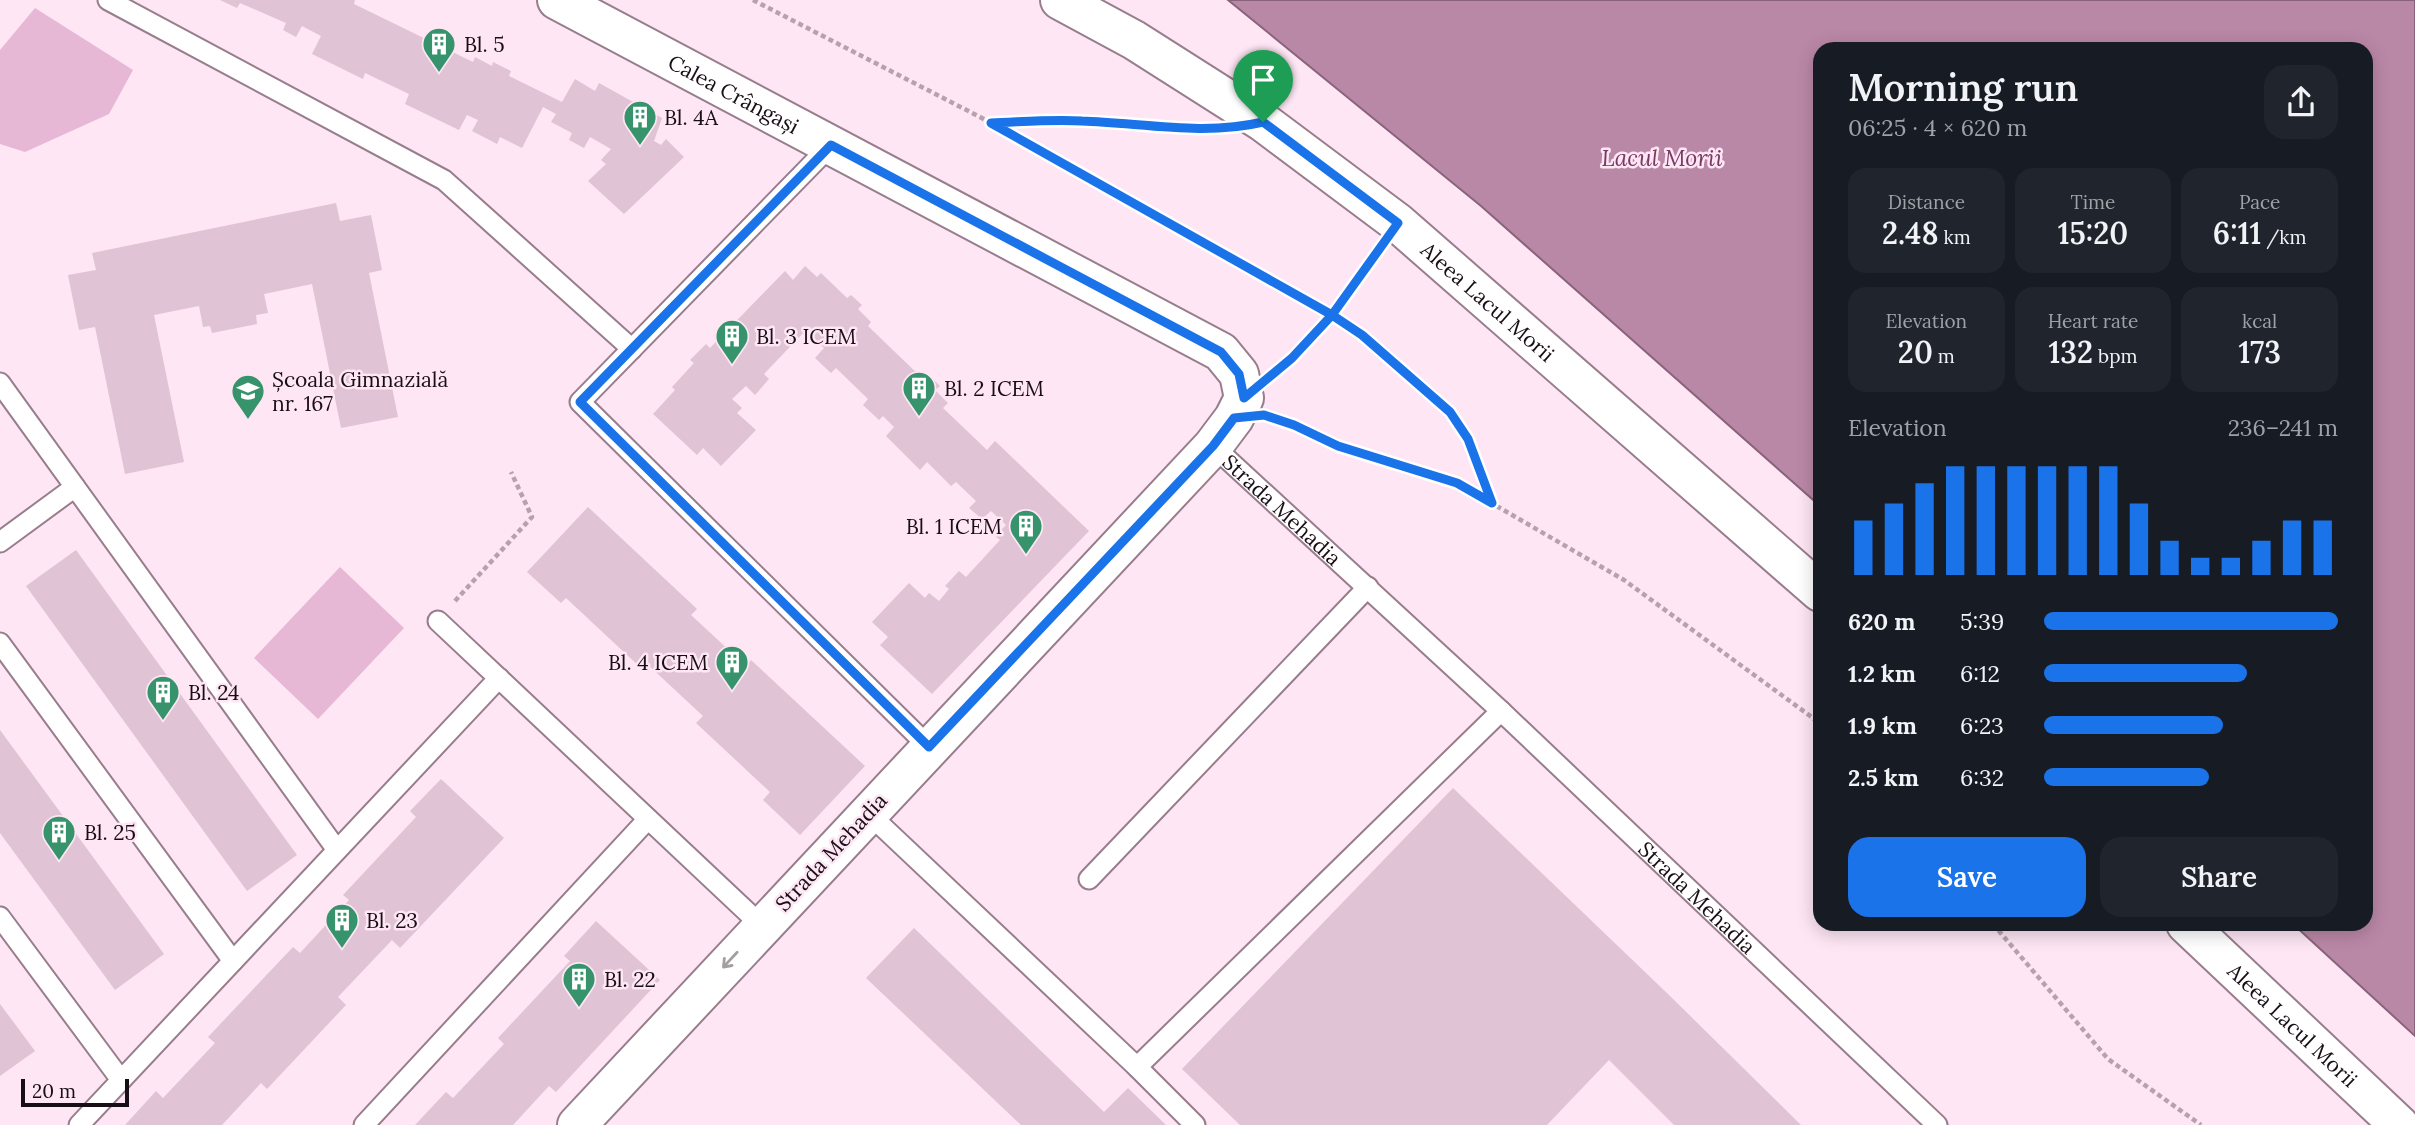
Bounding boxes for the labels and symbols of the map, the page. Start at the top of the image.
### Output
building icon: Bl. 5 [420,25,458,74]
place label: Bl. 5 [464,31,505,58]
street label: Calea Crângași [664,48,804,139]
pin [1233,50,1293,122]
building icon: Bl. 4A [621,98,659,147]
place label: Bl. 4A [664,104,719,131]
water label: Lacul Morii [1601,143,1723,172]
street label: Aleea Lacul Morii [1415,235,1560,367]
building icon: Bl. 3 ICEM [713,317,751,366]
place label: Bl. 3 ICEM [756,323,856,350]
place label: Școala Gimnazială nr. 167 [272,366,449,417]
building icon: Bl. 2 ICEM [900,369,938,418]
school or university icon: Școala Gimnazială nr. 167 [229,372,267,421]
place label: Bl. 2 ICEM [944,375,1044,402]
street label: Strada Mehadia [1217,448,1347,571]
building icon: Bl. 1 ICEM [1007,507,1045,556]
place label: Bl. 1 ICEM [906,513,1002,540]
building icon: Bl. 4 ICEM [713,643,751,692]
place label: Bl. 4 ICEM [608,649,708,676]
building icon: Bl. 24 [144,673,182,722]
place label: Bl. 24 [188,679,239,706]
street label: Strada Mehadia [769,787,893,917]
building icon: Bl. 25 [40,813,78,862]
place label: Bl. 25 [84,819,136,846]
street label: Strada Mehadia [1633,835,1762,960]
building icon: Bl. 23 [323,901,361,950]
place label: Bl. 23 [366,907,418,934]
one-way arrow [722,951,739,968]
street label: Aleea Lacul Morii [2222,957,2364,1093]
building icon: Bl. 22 [560,960,598,1009]
place label: Bl. 22 [604,966,656,993]
scale bar [21,1076,130,1108]

